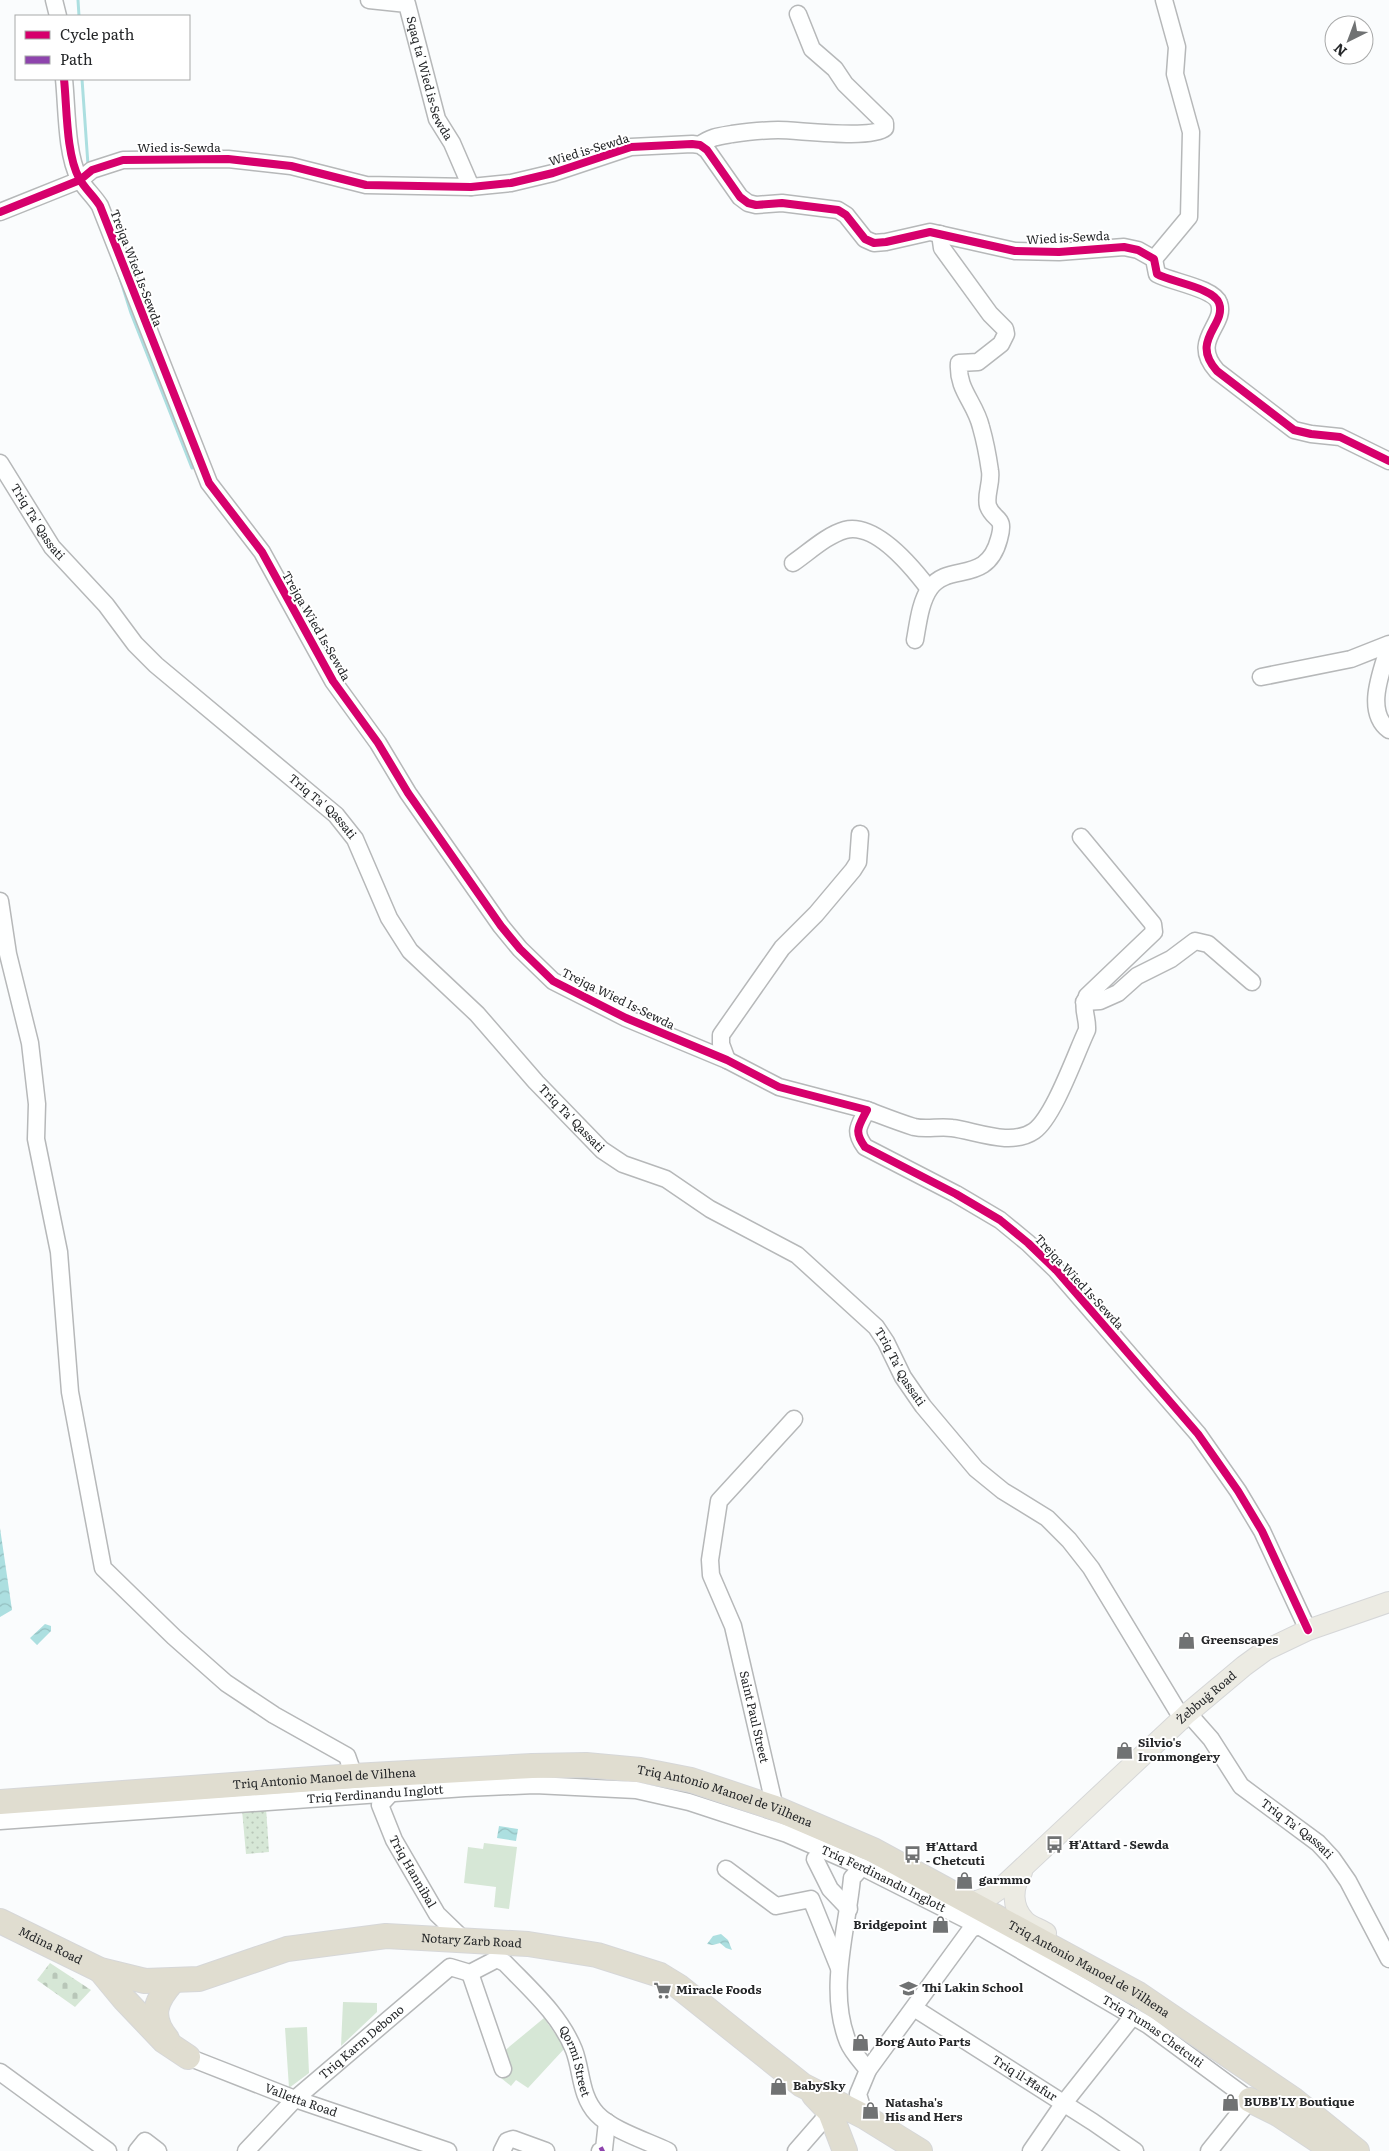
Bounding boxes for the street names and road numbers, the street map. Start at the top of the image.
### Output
street label: Sqaq ta' Wied is-Sewda [403,14,458,144]
street label: Wied is-Sewda [546,128,632,170]
street label: Wied is-Sewda [137,138,221,156]
street label: Trejqa Wied Is-Sewda [106,206,168,329]
street label: Wied is-Sewda [1026,226,1111,248]
street label: Triq Ta' Qassati [7,480,70,564]
street label: Trejqa Wied Is-Sewda [278,567,356,684]
street label: Triq Ta' Qassati [285,769,362,842]
street label: Trejqa Wied Is-Sewda [559,963,679,1034]
street label: Triq Ta' Qassati [535,1080,609,1156]
street label: Trejqa Wied Is-Sewda [1031,1230,1129,1333]
street label: Triq Ta' Qassati [871,1323,930,1409]
street label: Żebbuġ Road [1172,1666,1240,1728]
street label: Saint Paul Street [736,1669,774,1765]
street label: Triq Antonio Manoel de Vilhena [635,1760,816,1831]
street label: Triq Antonio Manoel de Vilhena [232,1763,417,1793]
street label: Triq Ferdinandu Inglott [306,1780,444,1807]
street label: Triq Ta' Qassati [1257,1794,1338,1862]
street label: Triq Hannibal [385,1832,441,1911]
street label: Triq Ferdinandu Inglott [818,1840,950,1916]
street label: Triq Antonio Manoel de Vilhena [1005,1915,1174,2022]
street label: Mdina Road [16,1921,86,1968]
street label: Notary Zarb Road [420,1928,523,1952]
street label: Triq Tumas Chetcuti [1099,1990,1208,2071]
street label: Triq Karm Debono [314,2000,408,2083]
street label: Qormi Street [555,2022,596,2099]
street label: Triq il-Ħafur [989,2050,1061,2105]
street label: Valletta Road [262,2078,341,2121]

